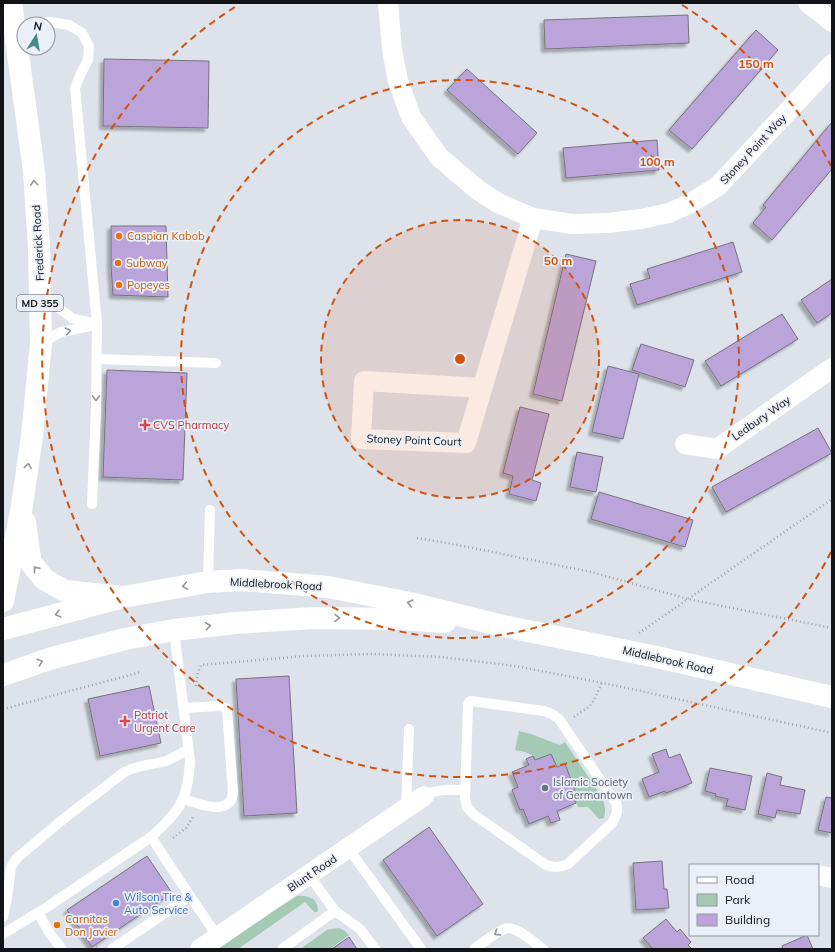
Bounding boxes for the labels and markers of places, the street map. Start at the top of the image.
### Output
place label: Caspian Kabob [127,229,205,243]
marker: Caspian Kabob [114,231,124,241]
place label: Subway [126,256,168,270]
marker: Subway [113,258,123,268]
place label: Popeyes [127,278,170,292]
marker: Popeyes [114,280,124,290]
centre of rings [453,352,467,366]
place label: CVS Pharmacy [153,418,230,432]
marker: CVS Pharmacy [140,420,150,430]
place label: Patriot Urgent Care [134,708,196,735]
marker: Patriot Urgent Care [119,715,131,727]
place label: Islamic Society of Germantown [553,775,633,802]
marker: Islamic Society of Germantown [540,783,550,793]
place label: Wilson Tire & Auto Service [124,890,193,917]
marker: Wilson Tire & Auto Service [111,898,121,908]
place label: Carnitas Don Javier [65,912,117,939]
marker: Carnitas Don Javier [52,920,62,930]

